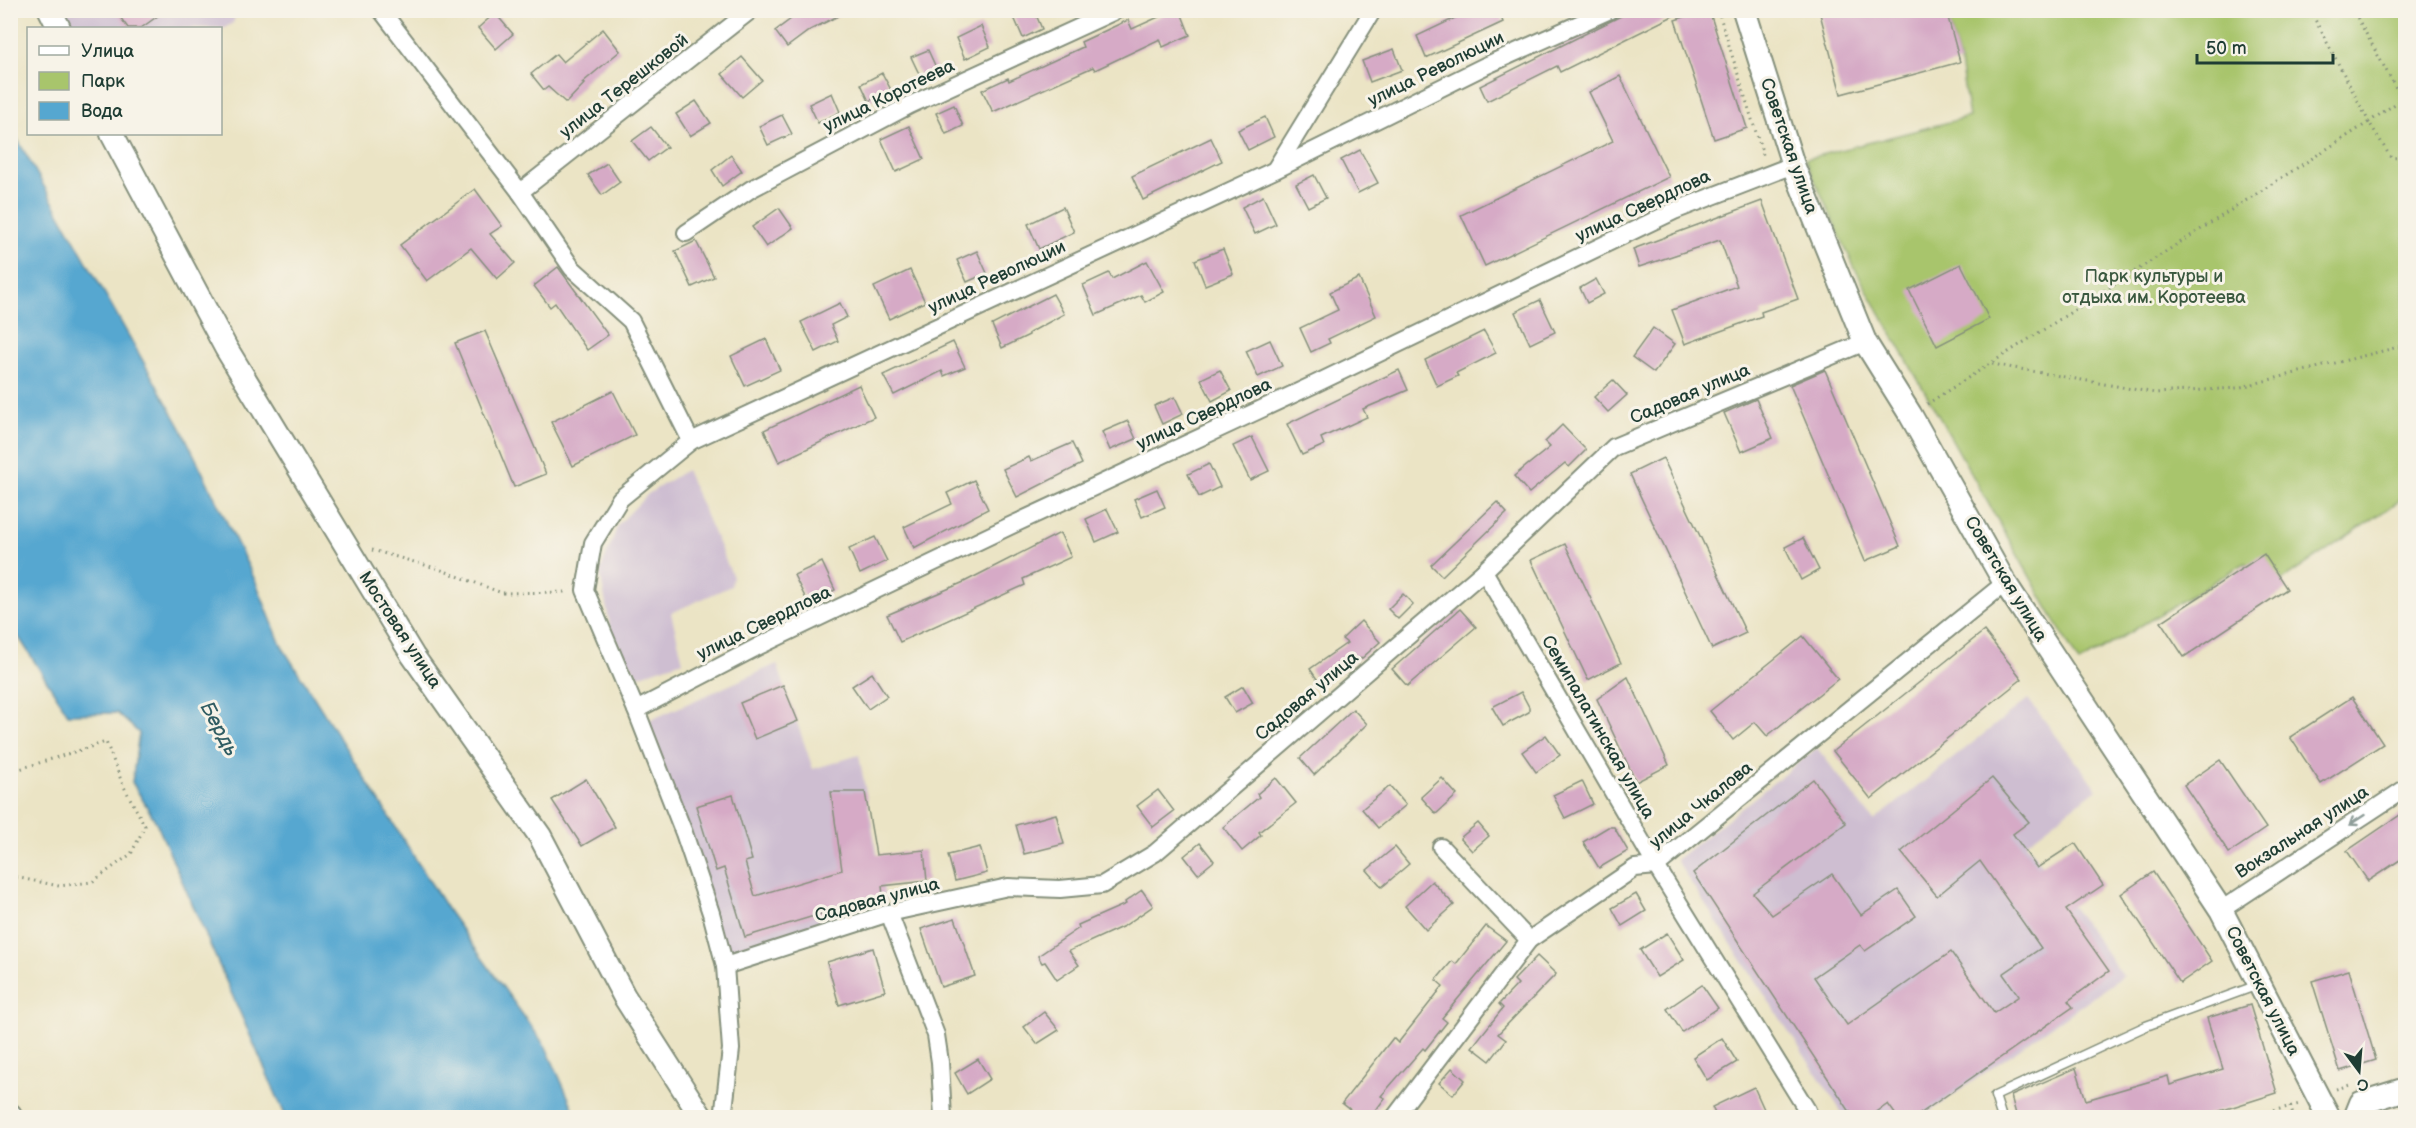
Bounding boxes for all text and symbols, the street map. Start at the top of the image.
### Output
legend [27,27,222,135]
street label: улица Революции [1364,27,1508,111]
scale bar [2197,27,2334,65]
street label: улица Терешковой [556,29,692,143]
text: 50 m [2206,38,2247,59]
text: Улица [81,41,135,62]
street label: улица Коротеева [820,55,958,137]
text: Парк [81,71,125,92]
street label: Советская улица [1756,75,1822,217]
text: Вода [81,101,123,122]
street label: улица Свердлова [1572,165,1714,246]
street label: улица Революции [925,236,1069,318]
park label: Парк культуры и отдыха им. Коротеева [2062,266,2246,308]
street label: Садовая улица [1627,359,1753,429]
street label: улица Свердлова [1133,373,1275,454]
street label: Советская улица [1960,513,2052,646]
street label: Мостовая улица [354,568,446,693]
street label: улица Свердлова [694,581,835,665]
street label: Семипалатинская улица [1537,632,1659,823]
street label: Садовая улица [1251,647,1363,745]
water label: Бердь [195,698,243,760]
street label: улица Чкалова [1645,757,1757,853]
street label: Вокзальная улица [2232,781,2373,883]
one-way arrow [2349,814,2365,826]
street label: Садовая улица [813,873,942,927]
street label: Советская улица [2221,923,2305,1060]
north arrow [2329,1041,2389,1101]
text: С [2355,1073,2371,1095]

